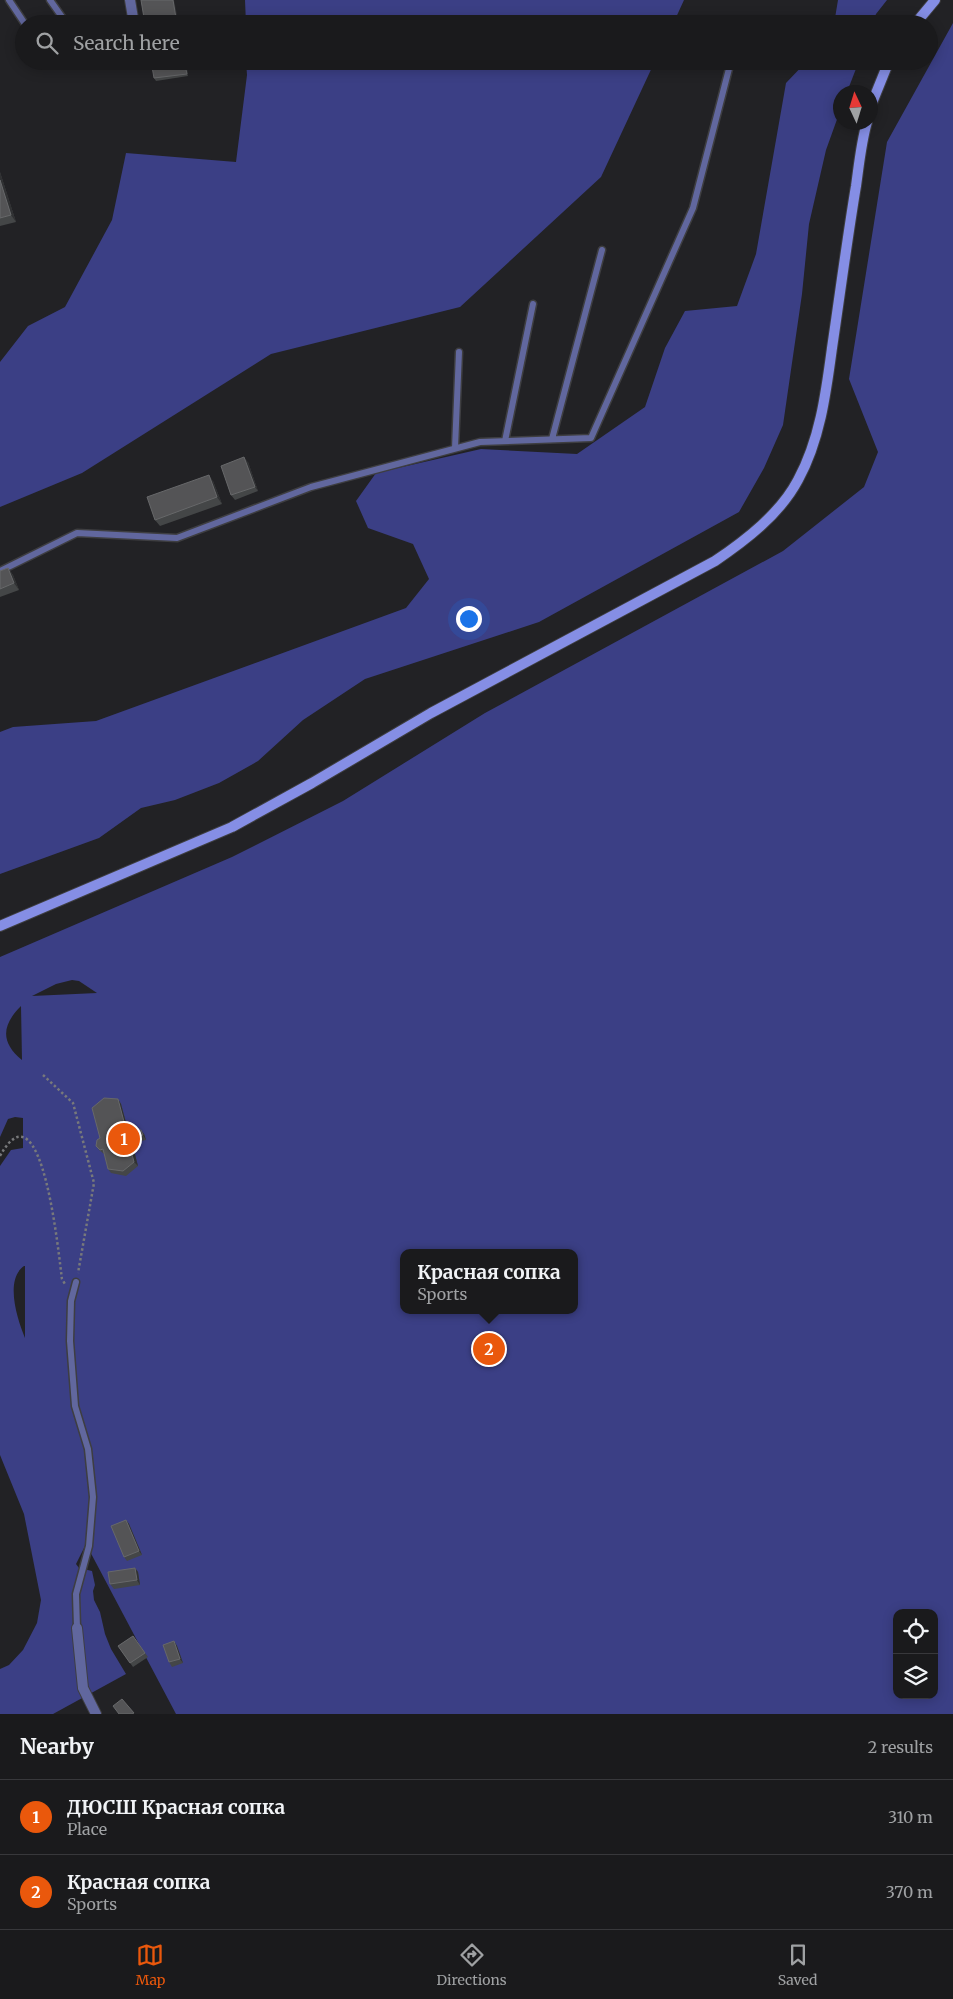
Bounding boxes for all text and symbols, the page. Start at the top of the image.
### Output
search box [15,15,938,70]
icon: search [33,29,61,57]
text: Search here [73,31,180,55]
north arrow [833,85,878,130]
your location [456,606,482,632]
pin: 1 [108,1120,140,1158]
popup [400,1249,578,1314]
text: Красная сопка [417,1260,561,1284]
text: Sports [417,1284,467,1304]
pin: 2 [473,1330,505,1368]
map controls [893,1609,938,1699]
button: locate [893,1609,938,1654]
button: layers [893,1654,938,1699]
text: Nearby [20,1733,94,1760]
text: 2 results [868,1737,933,1757]
text: ДЮСШ Красная сопка [67,1795,285,1819]
text: 1 [32,1807,40,1827]
text: 310 m [888,1807,933,1827]
text: Place [67,1819,107,1839]
text: Красная сопка [67,1870,210,1894]
text: 2 [31,1882,41,1902]
text: 370 m [886,1882,933,1902]
text: Sports [67,1894,117,1914]
tab: Map [136,1941,165,1989]
tab: Directions [437,1941,507,1989]
tab: Saved [778,1941,817,1989]

